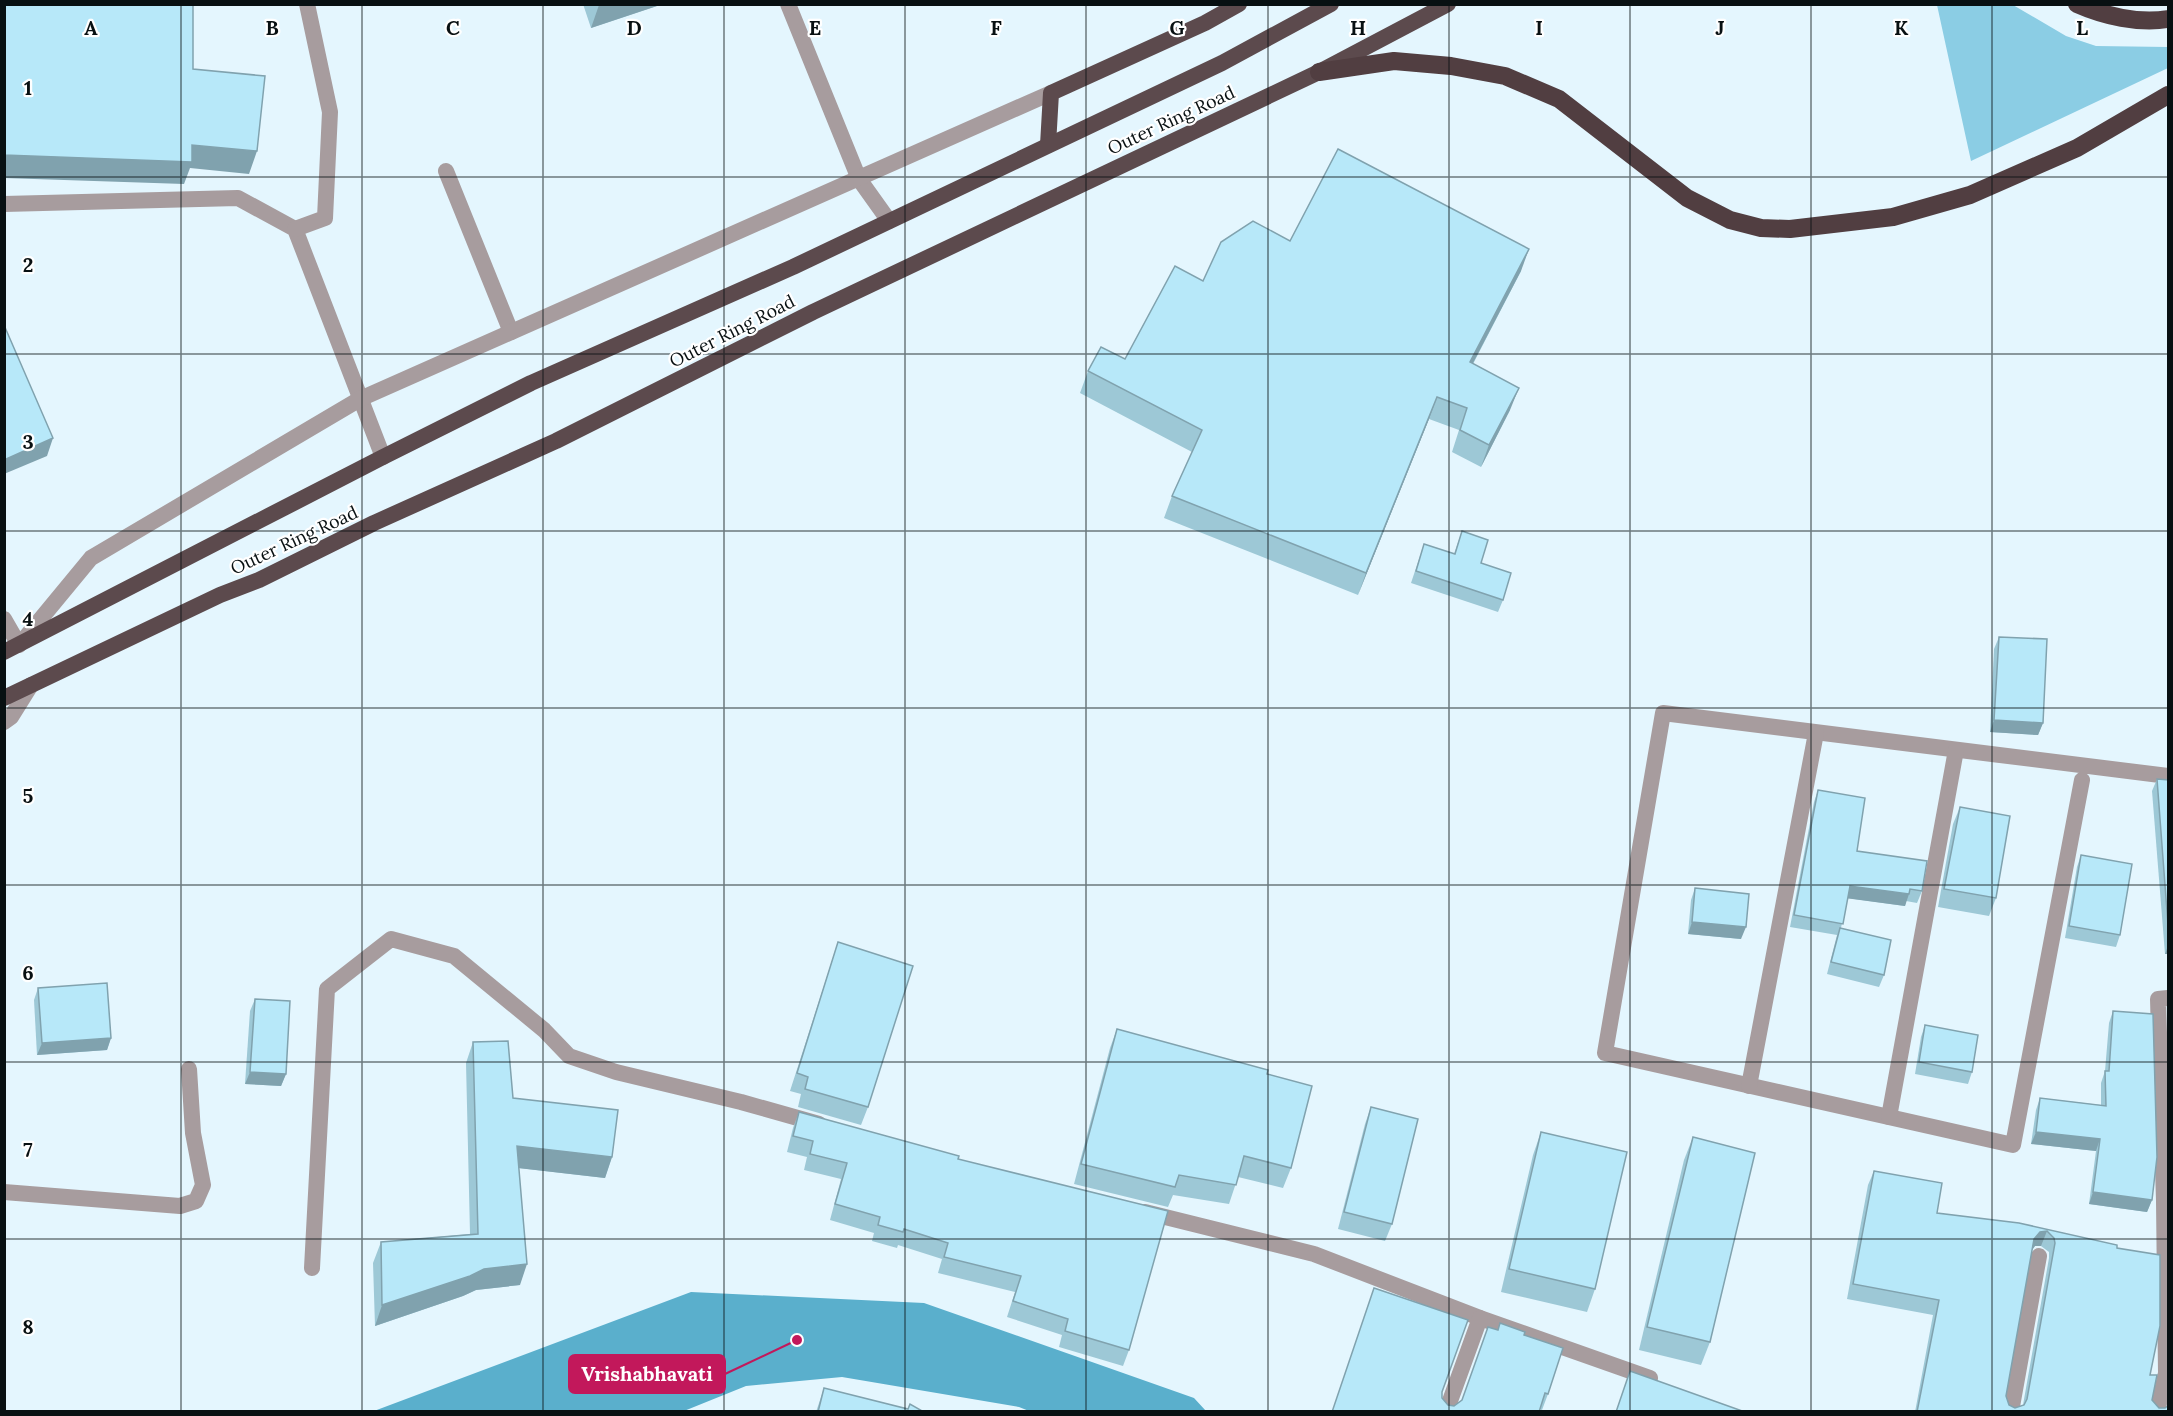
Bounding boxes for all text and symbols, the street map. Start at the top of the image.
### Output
text: A [84,15,98,40]
text: B [265,15,279,40]
text: C [446,15,460,40]
text: D [626,15,642,40]
text: E [809,15,821,40]
text: F [990,15,1002,40]
text: G [1169,15,1185,40]
text: H [1350,15,1366,40]
text: I [1535,15,1543,40]
text: J [1715,15,1725,40]
text: K [1894,15,1909,40]
text: L [2076,15,2088,40]
text: 1 [24,75,32,100]
street label: Outer Ring Road [1104,80,1239,160]
text: 2 [23,252,33,277]
street label: Outer Ring Road [665,289,799,373]
text: 3 [22,429,34,454]
street label: Outer Ring Road [227,500,362,580]
text: 4 [23,606,34,631]
text: 5 [23,783,34,808]
text: 6 [22,960,34,985]
text: 7 [23,1137,33,1162]
text: 8 [22,1314,34,1339]
callout: Vrishabhavati [569,1355,725,1393]
text: Vrishabhavati [581,1361,713,1386]

